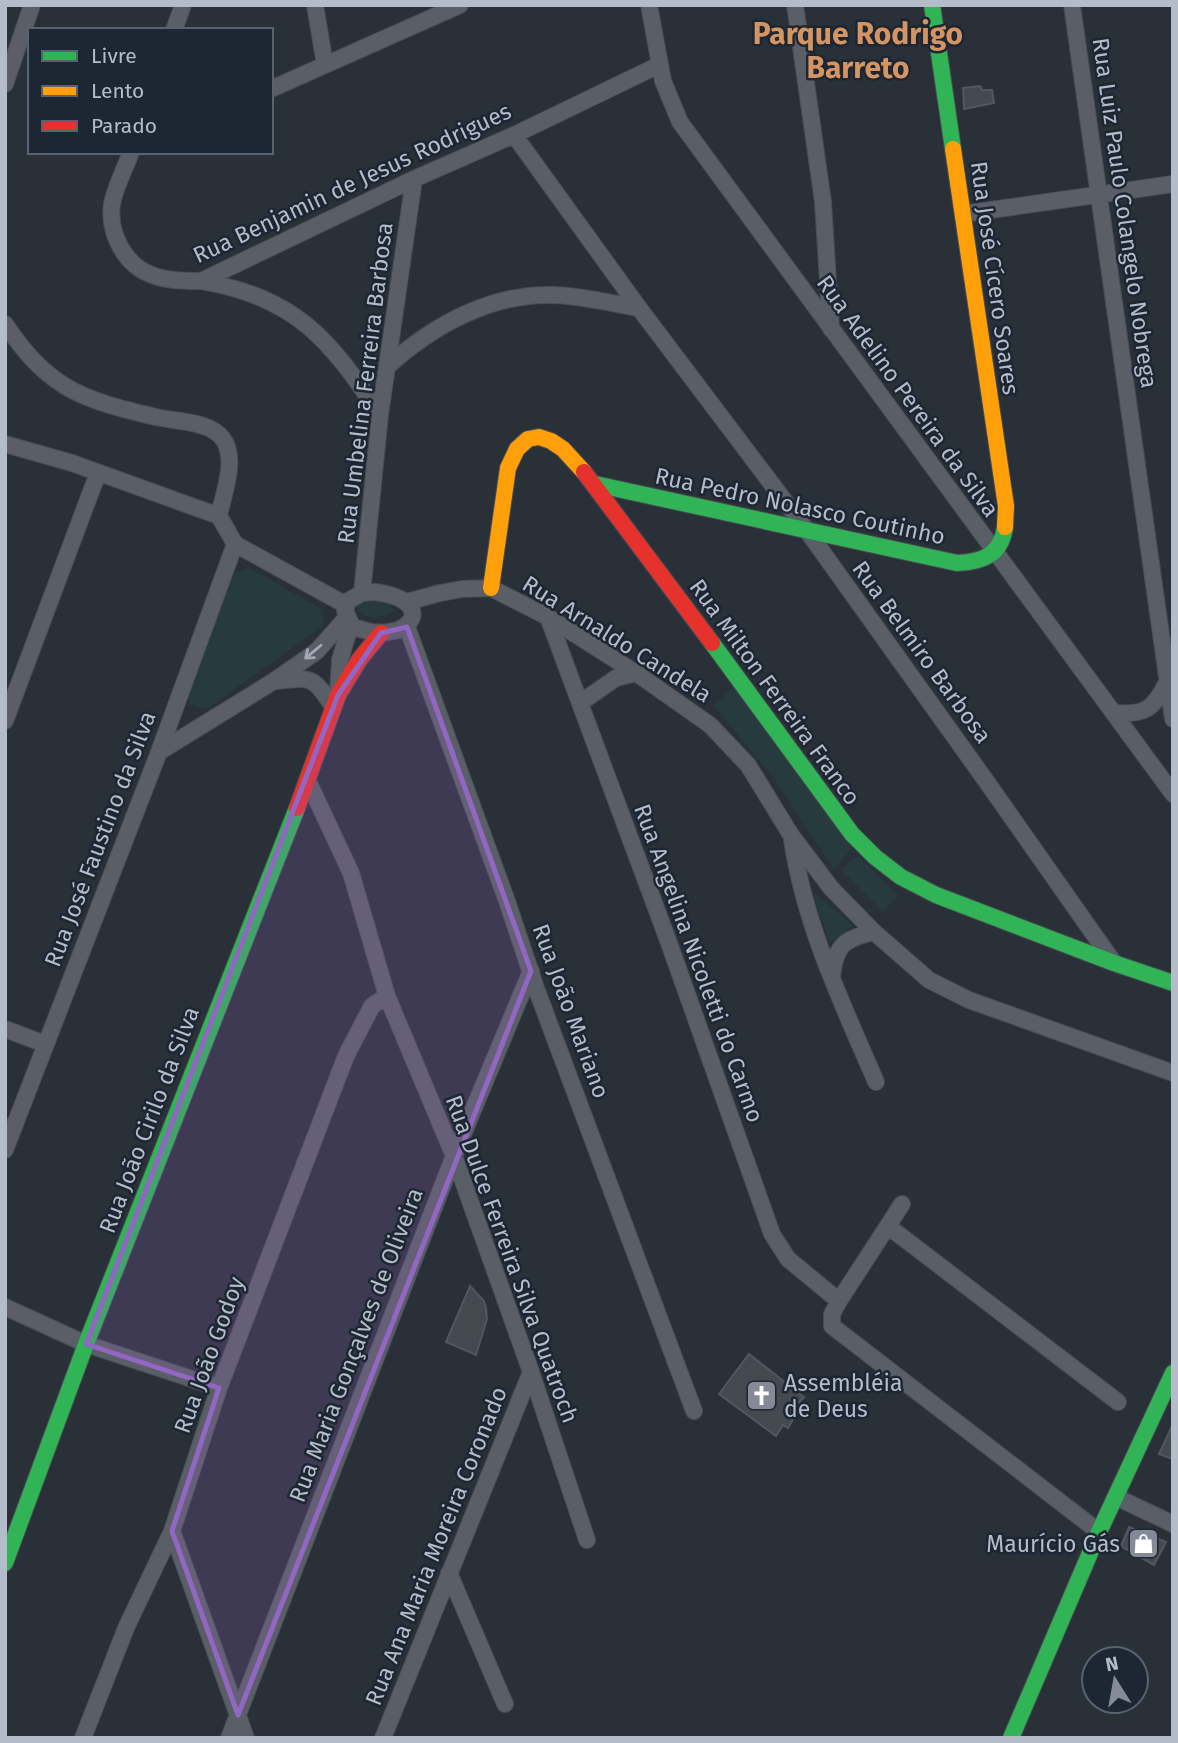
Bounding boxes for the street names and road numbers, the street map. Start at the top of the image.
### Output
street label: Rua Luiz Paulo Colangelo Nobrega [1087,36,1163,390]
street label: Rua Benjamin de Jesus Rodrigues [188,97,516,269]
street label: Rua José Cícero Soares [965,159,1025,397]
street label: Rua Umbelina Ferreira Barbosa [331,221,399,545]
street label: Rua Adelino Pereira da Silva [811,270,1005,522]
street label: Rua Pedro Nolasco Coutinho [652,462,948,550]
street label: Rua Belmiro Barbosa [846,555,998,749]
street label: Rua Arnaldo Candela [517,569,717,709]
street label: Rua Milton Ferreira Franco [684,574,866,810]
street label: Rua José Faustino da Silva [38,707,162,971]
street label: Rua Angelina Nicoletti do Carmo [628,800,770,1126]
street label: Rua João Mariano [526,920,616,1102]
street label: Rua João Cirilo da Silva [93,1003,205,1237]
street label: Rua Dulce Ferreira Silva Quatroch [440,1091,584,1427]
street label: Rua Maria Gonçalves de Oliveira [283,1184,429,1506]
street label: Rua João Godoy [168,1272,251,1437]
street label: Rua Ana Maria Moreira Coronado [359,1382,513,1710]

